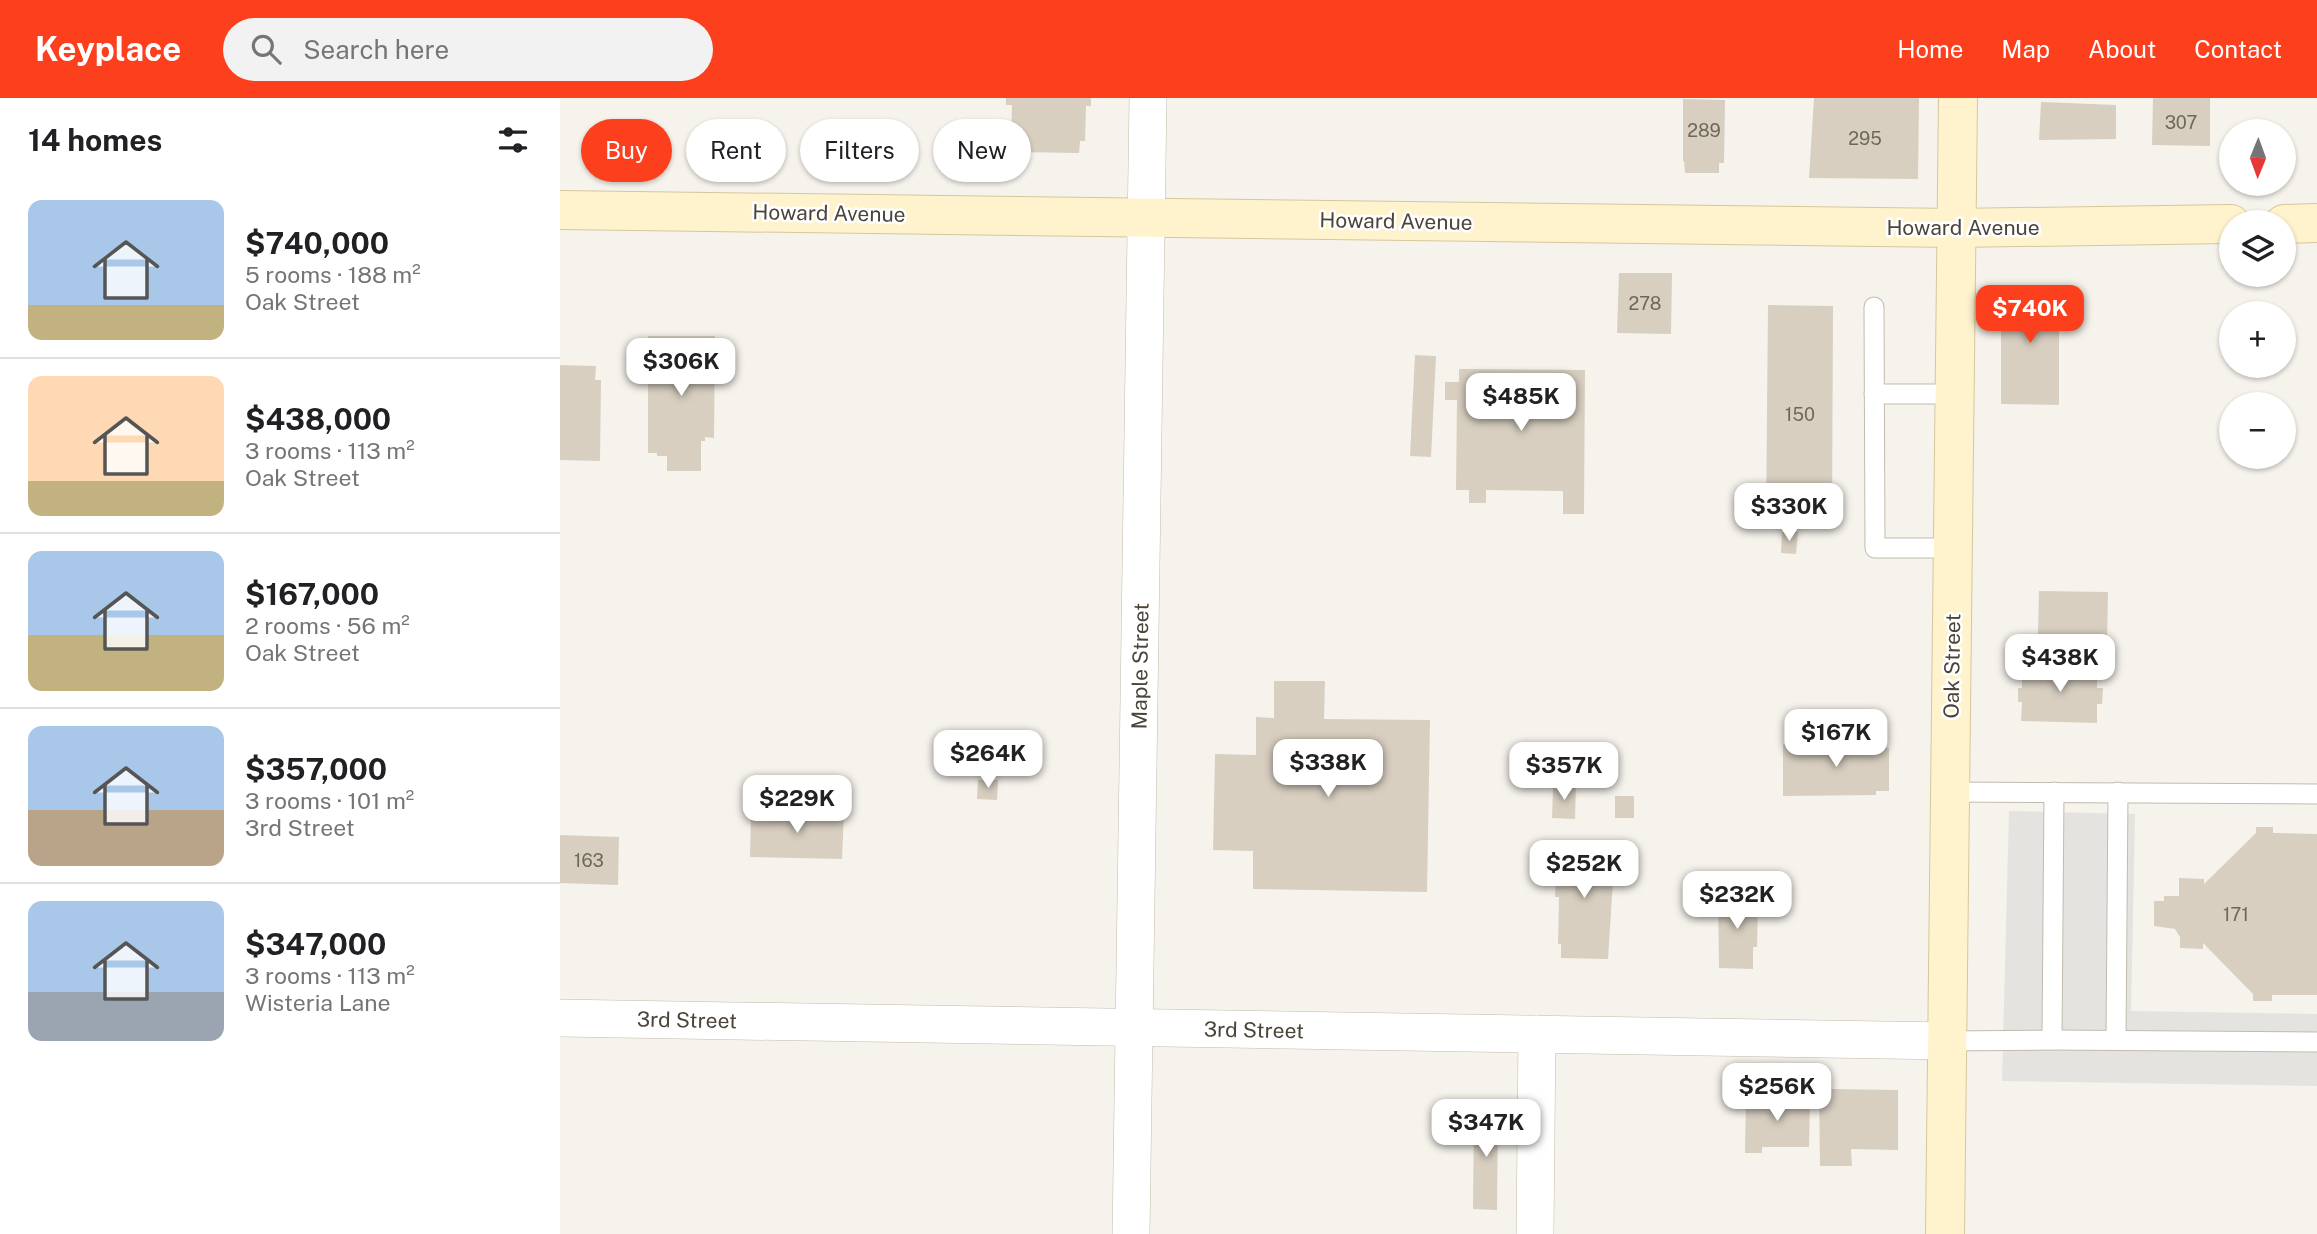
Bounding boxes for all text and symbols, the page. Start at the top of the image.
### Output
search box [223,18,713,81]
text: Keyplace [35,30,181,68]
icon: search [247,30,285,68]
text: Search here [303,34,449,65]
text: Home [1897,35,1963,63]
text: Map [2001,35,2050,63]
text: About [2088,35,2156,63]
text: Contact [2194,35,2282,63]
house number: 307 [2165,112,2197,133]
chip: Buy [581,119,672,182]
chip: Rent [686,119,786,182]
chip: Filters [800,119,919,182]
chip: New [933,119,1031,182]
north arrow [2219,119,2296,196]
map controls [2219,119,2296,469]
house number: 289 [1687,120,1721,141]
icon: filters [494,121,532,159]
text: 14 homes [28,122,162,158]
house number: 295 [1848,128,1882,149]
street label: Howard Avenue [752,199,906,227]
street label: Howard Avenue [1319,207,1473,235]
button: layers [2219,210,2296,287]
street label: Howard Avenue [1886,215,2040,240]
text: $740,000 [245,225,389,261]
icon: home [84,228,168,312]
text: 5 rooms · 188 m² [245,261,421,288]
pin: $740K [1981,286,2079,345]
text: Oak Street [245,288,360,315]
house number: 278 [1629,293,1661,314]
text: $740K [1992,294,2068,321]
button: + [2219,301,2296,378]
pin: $306K [632,338,730,398]
text: $306K [642,347,720,374]
pin: $485K [1472,374,1570,433]
text: $485K [1482,382,1560,409]
button: − [2219,392,2296,469]
text: $438,000 [245,401,391,437]
icon: home [84,404,168,488]
house number: 150 [1785,404,1815,425]
text: 3 rooms · 113 m² [245,437,415,464]
text: Oak Street [245,464,360,491]
pin: $330K [1740,484,1838,543]
text: $330K [1750,492,1828,519]
text: $167,000 [245,576,379,612]
icon: home [84,579,168,663]
street label: Maple Street [1126,602,1154,730]
text: 2 rooms · 56 m² [245,612,410,639]
street label: Oak Street [1939,613,1965,719]
pin: $438K [2011,634,2109,694]
text: Oak Street [245,639,360,666]
text: $438K [2021,643,2099,670]
pin: $167K [1787,710,1885,769]
text: $167K [1800,718,1872,745]
pin: $264K [939,730,1037,790]
text: $264K [950,739,1026,766]
pin: $338K [1279,740,1377,799]
pin: $357K [1515,742,1613,802]
text: $338K [1289,748,1367,775]
text: $357,000 [245,751,387,787]
text: $357K [1525,751,1603,778]
icon: home [84,754,168,838]
pin: $229K [748,776,846,835]
text: $229K [759,784,835,811]
text: 3 rooms · 101 m² [245,787,414,814]
text: 3rd Street [245,814,355,841]
pin: $252K [1535,840,1633,900]
text: $252K [1546,849,1622,876]
house number: 163 [574,850,604,871]
pin: $232K [1688,872,1786,931]
text: $232K [1699,880,1775,907]
house number: 171 [2223,904,2249,925]
text: $347,000 [245,926,386,962]
icon: home [84,929,168,1013]
text: 3 rooms · 113 m² [245,962,415,989]
text: Wisteria Lane [245,989,391,1016]
street label: 3rd Street [637,1007,737,1033]
street label: 3rd Street [1204,1017,1304,1043]
pin: $256K [1728,1063,1826,1123]
text: $256K [1738,1072,1816,1099]
pin: $347K [1437,1100,1535,1159]
text: $347K [1448,1108,1524,1135]

